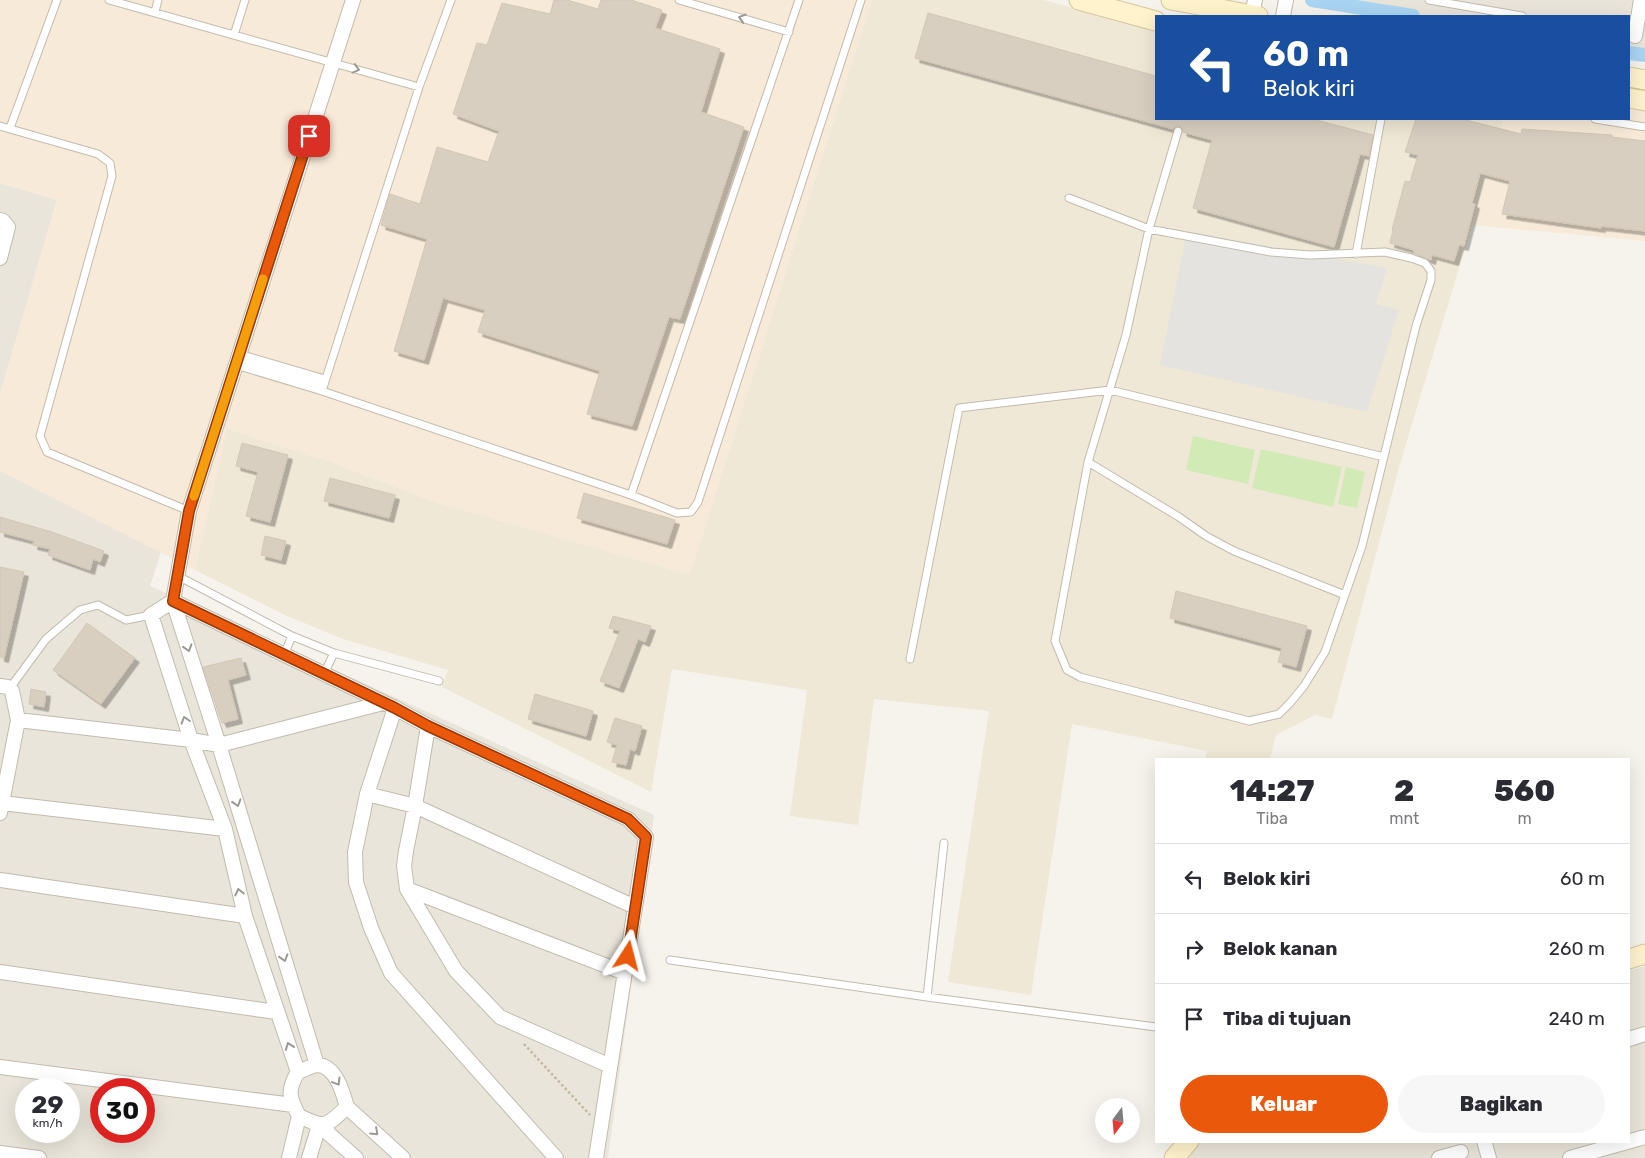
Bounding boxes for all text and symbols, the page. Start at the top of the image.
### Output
one-way arrow [738,14,747,24]
text: 60 m [1263,33,1349,75]
icon: left [1180,35,1245,100]
one-way arrow [351,64,359,74]
text: Belok kiri [1263,75,1355,102]
pin [288,115,330,157]
icon: arrive [295,122,323,150]
one-way arrow [183,643,193,651]
one-way arrow [181,717,191,725]
text: 14:27 [1230,773,1314,809]
text: 2 [1394,773,1414,809]
text: 560 [1494,773,1555,809]
one-way arrow [231,798,241,806]
text: Tiba [1256,809,1288,828]
text: mnt [1389,809,1419,828]
text: m [1517,809,1532,828]
icon: left [1180,865,1208,893]
text: Belok kiri [1223,867,1310,890]
text: 60 m [1560,867,1605,890]
one-way arrow [234,887,245,896]
position arrow [601,929,653,981]
icon: right [1180,935,1208,963]
text: Belok kanan [1223,937,1338,960]
text: 260 m [1549,937,1605,960]
one-way arrow [279,953,289,962]
icon: arrive [1180,1005,1208,1033]
text: Tiba di tujuan [1223,1007,1351,1030]
text: 240 m [1549,1007,1605,1030]
one-way arrow [285,1042,295,1051]
button: Keluar [1180,1075,1388,1133]
button: Bagikan [1398,1075,1605,1133]
one-way arrow [330,1076,340,1085]
speed limit sign: 30 [90,1078,155,1143]
text: 29 [31,1090,64,1119]
north arrow [1095,1098,1140,1142]
map controls [1095,1098,1140,1143]
text: km/h [33,1116,62,1130]
one-way arrow [369,1126,378,1135]

